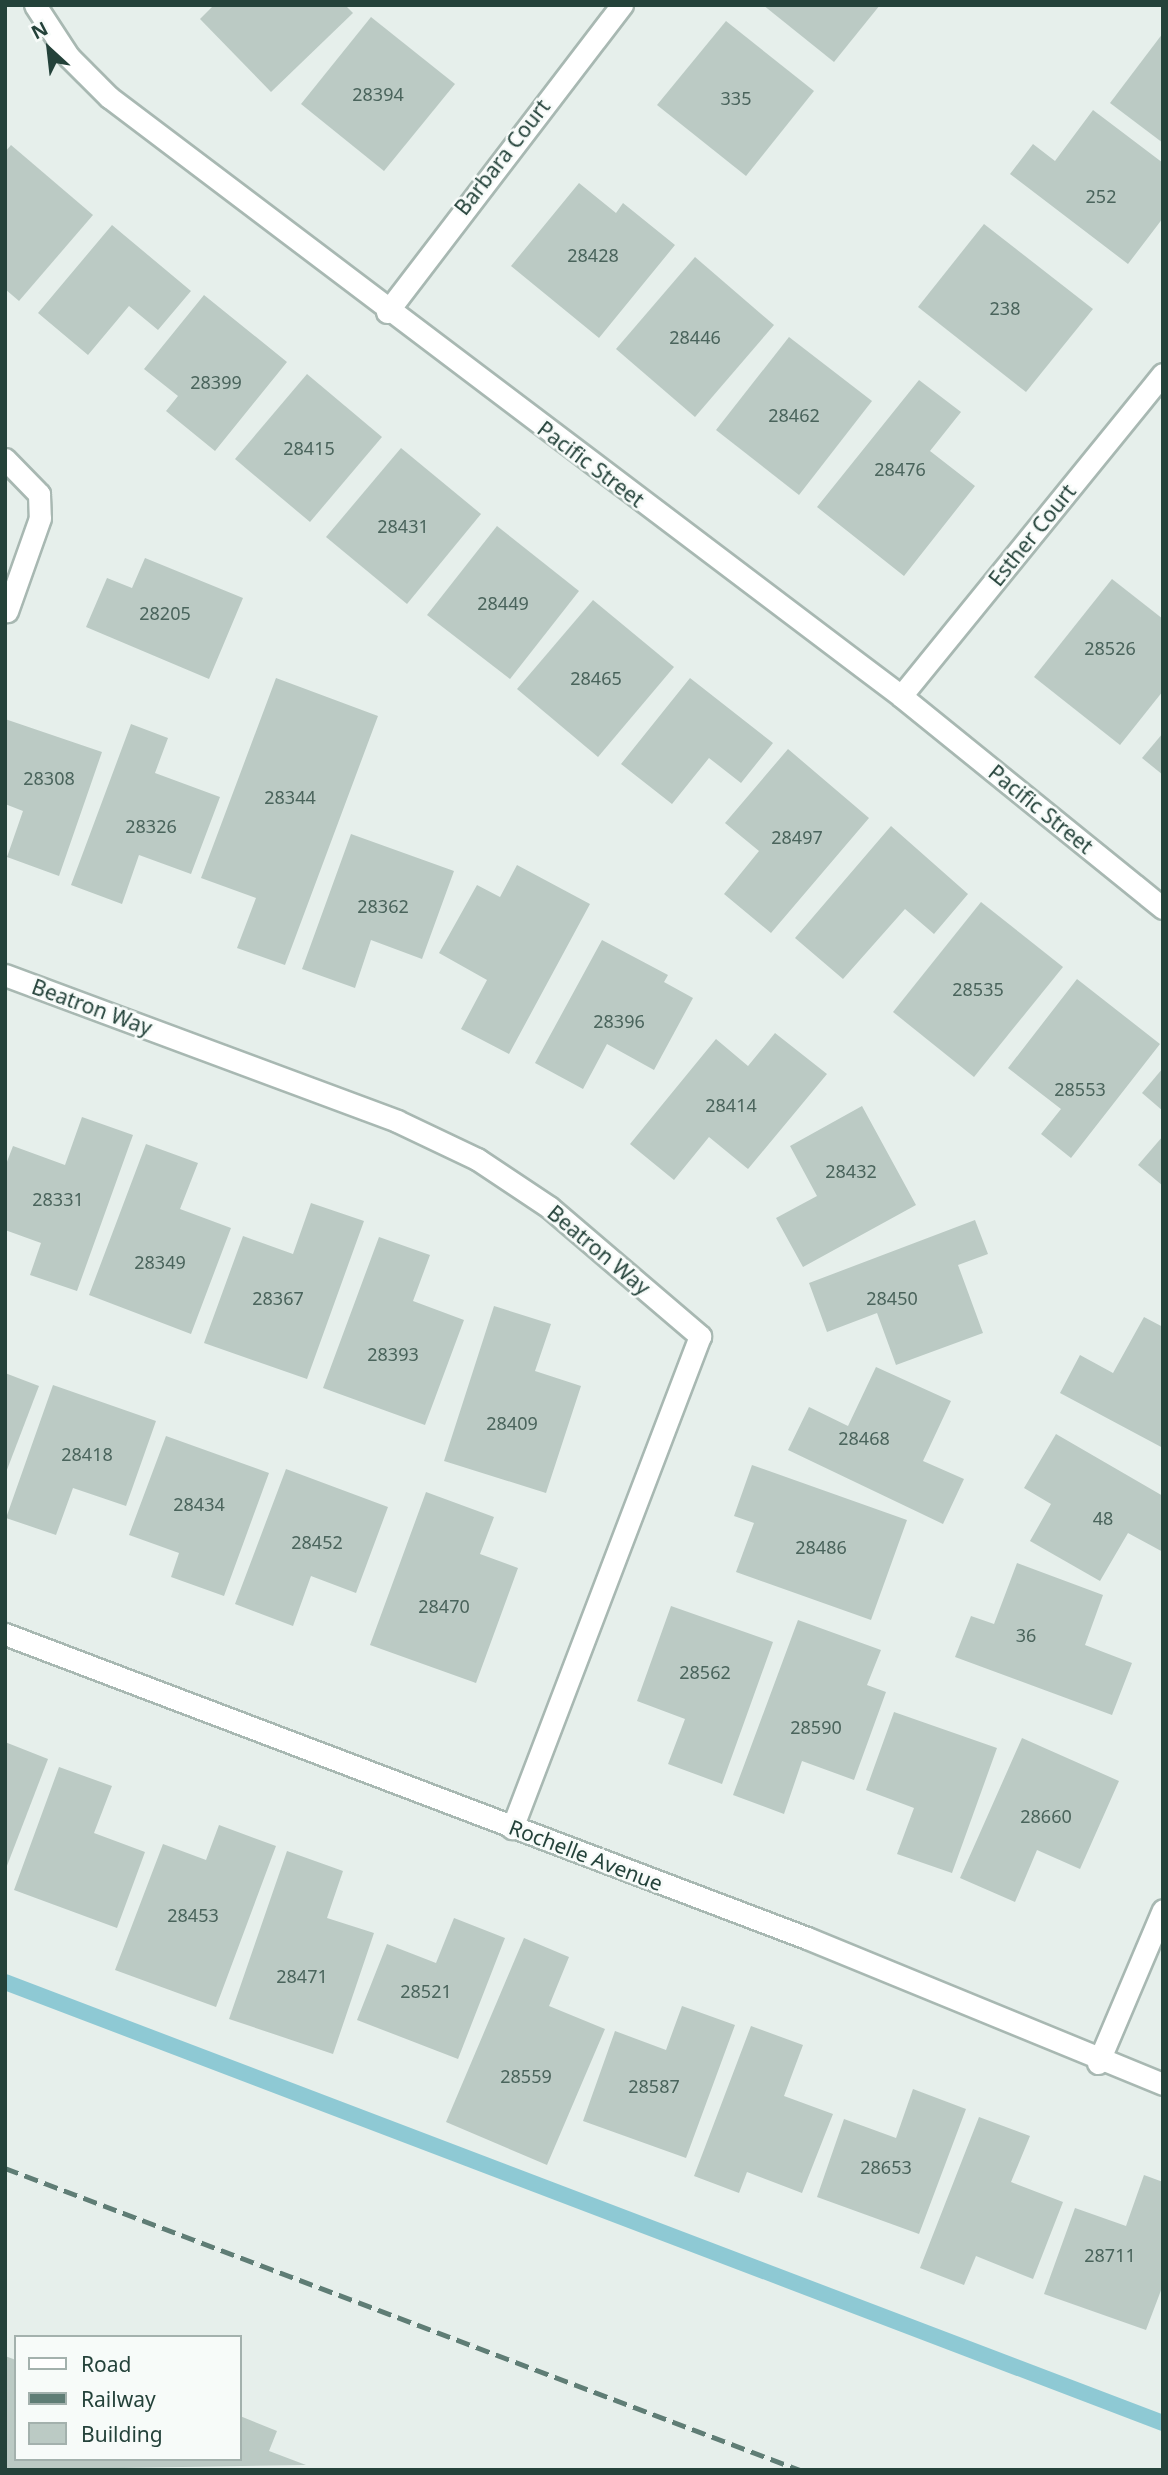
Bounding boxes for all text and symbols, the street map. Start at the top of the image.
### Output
north arrow [14,14,84,84]
text: N [27,15,52,45]
house number: 28394 [352,83,404,105]
house number: 335 [721,87,751,109]
street label: Barbara Court [449,94,555,220]
house number: 252 [1086,185,1116,207]
house number: 28428 [567,244,619,266]
house number: 238 [990,297,1020,319]
house number: 28446 [669,326,721,348]
house number: 28399 [190,371,242,393]
house number: 28462 [768,404,820,426]
street label: Pacific Street [533,416,649,512]
house number: 28415 [283,437,335,459]
house number: 28476 [874,458,926,480]
street label: Esther Court [983,479,1081,591]
house number: 28431 [377,515,429,537]
house number: 28449 [477,592,529,614]
house number: 28205 [139,602,191,624]
house number: 28526 [1084,637,1136,659]
house number: 28465 [570,667,622,689]
street label: Pacific Street [984,759,1098,859]
house number: 28308 [23,767,75,789]
house number: 28344 [264,786,316,808]
house number: 28326 [125,815,177,837]
house number: 28497 [771,826,823,848]
house number: 28362 [357,895,409,917]
street label: Beatron Way [29,974,155,1040]
house number: 28535 [952,978,1004,1000]
house number: 28396 [593,1010,645,1032]
house number: 28553 [1054,1078,1106,1100]
house number: 28414 [705,1094,757,1116]
house number: 28432 [825,1160,877,1182]
house number: 28331 [32,1188,84,1210]
street label: Beatron Way [543,1200,655,1300]
house number: 28349 [134,1251,186,1273]
house number: 28367 [252,1287,304,1309]
house number: 28450 [866,1287,918,1309]
house number: 28393 [367,1343,419,1365]
house number: 28409 [486,1412,538,1434]
house number: 28468 [838,1427,890,1449]
house number: 28418 [61,1443,113,1465]
house number: 28434 [173,1493,225,1515]
house number: 48 [1093,1507,1113,1529]
house number: 28452 [291,1531,343,1553]
house number: 28486 [795,1536,847,1558]
house number: 28470 [418,1595,470,1617]
house number: 36 [1016,1624,1036,1646]
house number: 28562 [679,1661,731,1683]
house number: 28590 [790,1716,842,1738]
house number: 28660 [1020,1805,1072,1827]
street label: Rochelle Avenue [506,1814,666,1896]
house number: 28453 [167,1904,219,1926]
house number: 28471 [276,1965,328,1987]
house number: 28521 [400,1980,452,2002]
house number: 28559 [500,2065,552,2087]
house number: 28587 [628,2075,680,2097]
house number: 28653 [860,2156,912,2178]
house number: 28711 [1084,2244,1136,2266]
legend [14,2335,242,2461]
text: Road [81,2350,131,2378]
text: Railway [81,2385,156,2413]
text: Building [81,2420,163,2448]

